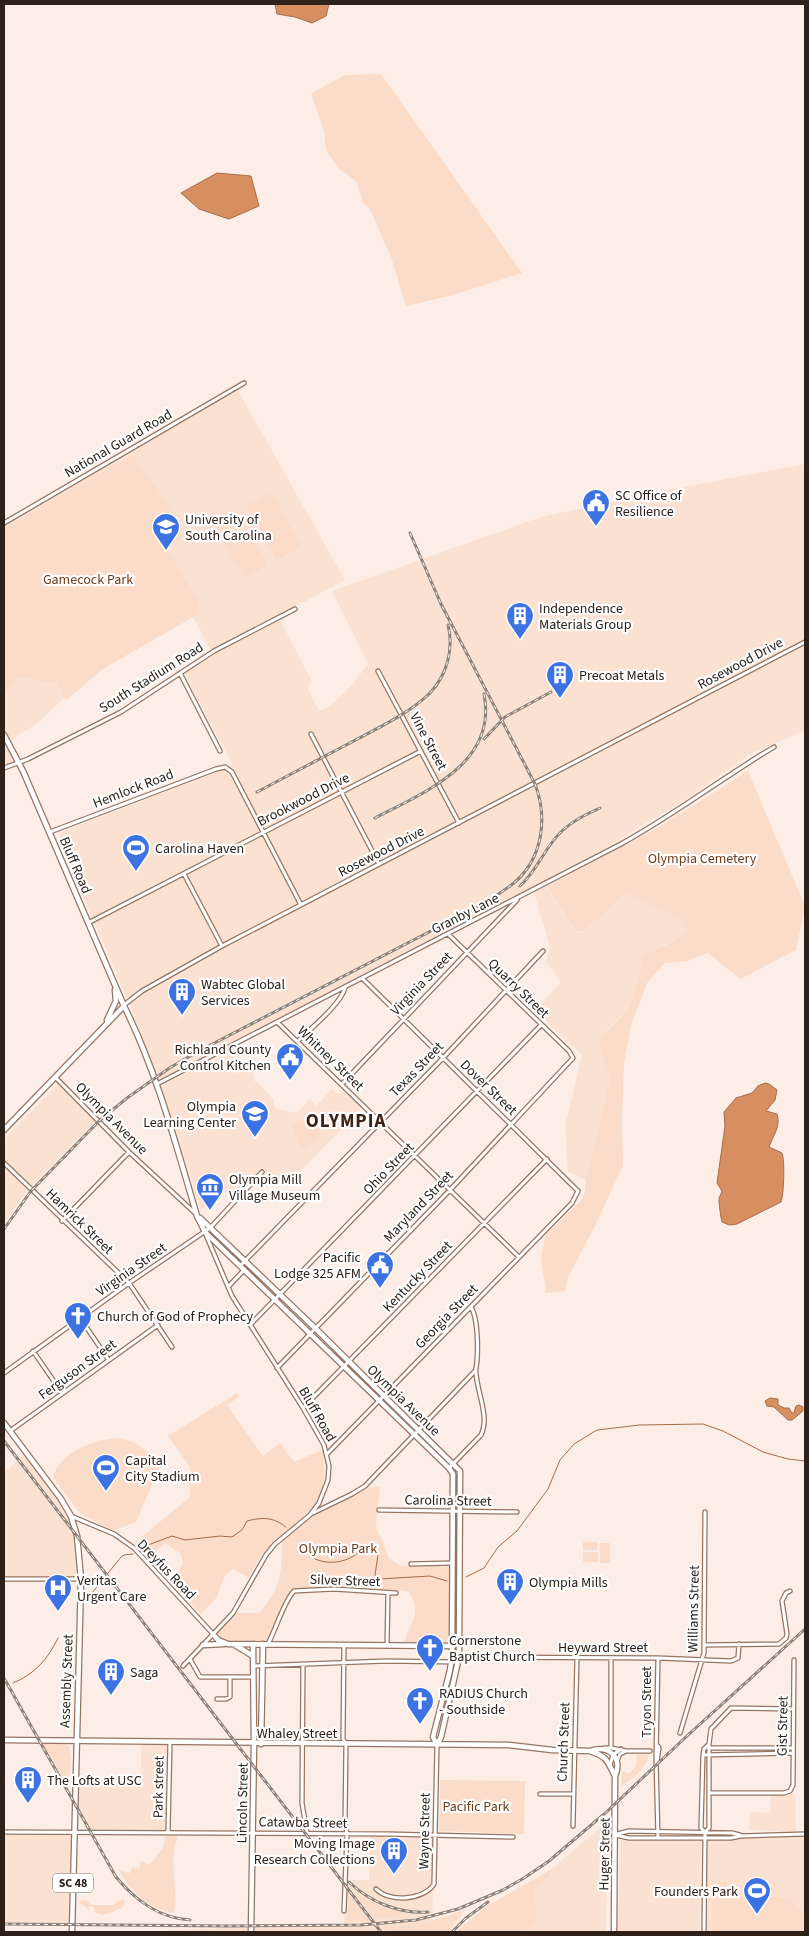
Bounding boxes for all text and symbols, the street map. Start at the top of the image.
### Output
street label: National Guard Road [61,405,176,483]
place label: SC Office of Resilience [615,486,682,522]
public building icon: SC Office of Resilience [581,488,611,527]
place label: University of South Carolina [185,510,272,546]
school or university icon: University of South Carolina [151,512,181,551]
park label: Gamecock Park [43,570,133,590]
place label: Independence Materials Group [539,599,632,635]
building icon: Independence Materials Group [505,601,535,640]
street label: Rosewood Drive [694,633,787,695]
street label: South Stadium Road [95,638,208,718]
building icon: Precoat Metals [545,660,575,699]
place label: Precoat Metals [579,666,665,686]
street label: Vine Street [404,709,452,774]
street label: Hemlock Road [90,764,177,814]
street label: Brookwood Drive [254,768,353,832]
street label: Rosewood Drive [335,822,428,882]
sports icon: Carolina Haven [121,833,151,872]
street label: Bluff Road [54,834,96,897]
place label: Carolina Haven [155,839,244,859]
park label: Olympia Cemetery [648,849,757,869]
street label: Granby Lane [428,888,503,939]
street label: Virginia Street [386,947,458,1020]
street label: Quarry Street [483,954,554,1023]
place label: Wabtec Global Services [201,975,285,1011]
building icon: Wabtec Global Services [167,977,197,1016]
street label: Whitney Street [292,1022,368,1096]
street label: Texas Street [385,1037,449,1102]
place label: Richland County Control Kitchen [175,1040,271,1076]
public building icon: Richland County Control Kitchen [275,1042,305,1081]
street label: Dover Street [455,1055,521,1120]
street label: Olympia Avenue [71,1078,152,1159]
place label: Olympia Learning Center [143,1097,236,1133]
school or university icon: Olympia Learning Center [240,1099,270,1138]
district label: OLYMPIA [306,1108,386,1135]
street label: Ohio Street [359,1138,419,1199]
street label: Maryland Street [379,1166,458,1247]
place label: Olympia Mill Village Museum [229,1170,320,1206]
museum icon: Olympia Mill Village Museum [195,1172,225,1211]
street label: Hamrick Street [41,1184,118,1259]
street label: Kentucky Street [378,1236,457,1317]
street label: Virginia Street [92,1238,171,1302]
place label: Pacific Lodge 325 AFM [274,1248,362,1284]
public building icon: Pacific Lodge 325 AFM [365,1250,395,1289]
street label: Georgia Street [411,1280,483,1354]
church icon: Church of God of Prophecy [63,1301,93,1340]
place label: Church of God of Prophecy [97,1307,253,1327]
street label: Ferguson Street [34,1335,121,1405]
street label: Olympia Avenue [362,1360,445,1441]
street label: Bluff Road [293,1383,341,1446]
place label: Capital City Stadium [125,1451,200,1487]
sports icon: Capital City Stadium [91,1453,121,1492]
street label: Carolina Street [404,1490,492,1512]
street label: Dreyfus Road [132,1535,200,1604]
park label: Olympia Park [299,1539,377,1559]
street label: Williams Street [683,1565,705,1653]
building icon: Olympia Mills [495,1567,525,1606]
street label: Silver Street [309,1570,381,1592]
place label: Veritas Urgent Care [77,1571,147,1607]
hospital icon: Veritas Urgent Care [43,1573,73,1612]
place label: Olympia Mills [529,1573,608,1593]
place label: Cornerstone Baptist Church [449,1631,535,1667]
street label: Assembly Street [55,1633,79,1728]
church icon: Cornerstone Baptist Church [415,1633,445,1672]
street label: Heyward Street [558,1638,648,1658]
building icon: Saga [96,1657,126,1696]
place label: Saga [130,1663,158,1683]
street label: Tryon Street [637,1666,657,1738]
place label: RADIUS Church - Southside [439,1684,528,1720]
church icon: RADIUS Church - Southside [405,1686,435,1725]
street label: Gist Street [772,1695,794,1756]
street label: Church Street [553,1702,575,1782]
street label: Whaley Street [257,1724,338,1744]
street label: Park street [148,1755,170,1818]
street label: Lincoln Street [232,1762,254,1844]
building icon: The Lofts at USC [13,1765,43,1804]
place label: The Lofts at USC [47,1771,142,1791]
street label: Wayne Street [414,1792,436,1870]
park label: Pacific Park [442,1797,510,1817]
street label: Catawba Street [258,1812,348,1834]
street label: Huger Street [594,1817,616,1891]
place label: Moving Image Research Collections [254,1834,375,1870]
building icon: Moving Image Research Collections [379,1836,409,1875]
road number: SC 48 [53,1874,93,1892]
sports icon: Founders Park [742,1876,772,1915]
place label: Founders Park [654,1882,738,1902]

